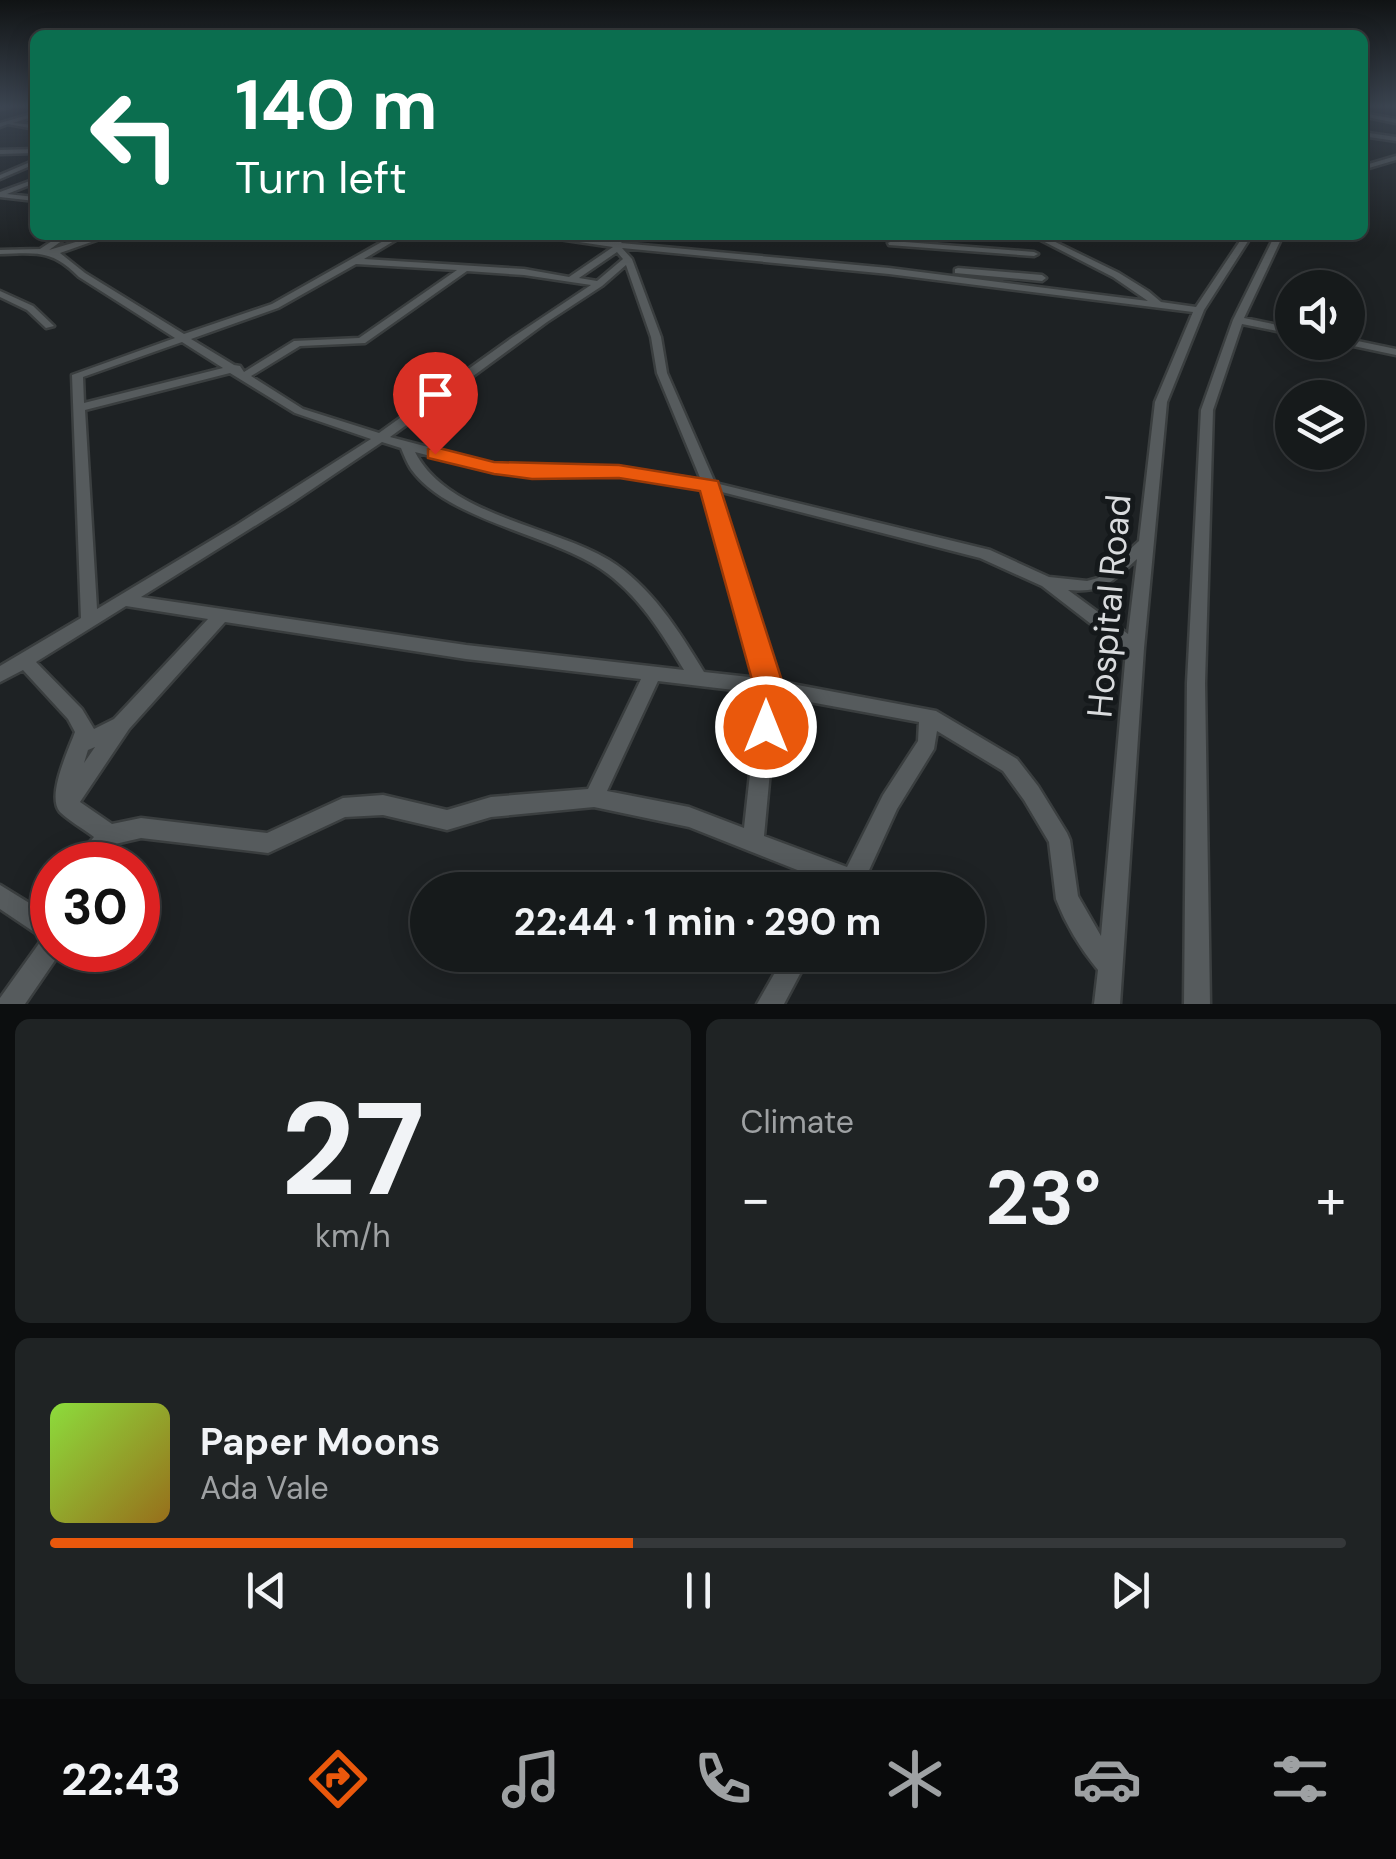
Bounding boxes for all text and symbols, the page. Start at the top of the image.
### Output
text: 140 m [235,60,438,151]
icon: left [70,70,200,200]
text: Turn left [235,148,407,207]
map controls [1275,270,1365,470]
button: sound [1275,270,1365,360]
pin [393,352,478,455]
icon: arrive [408,367,463,422]
button: layers [1275,380,1365,470]
street label: Hospital Road [1076,493,1142,719]
position arrow [714,675,818,779]
speed limit sign: 30 [30,842,160,972]
text: 22:44 · 1 min · 290 m [514,897,881,947]
text: 27 [281,1065,425,1234]
text: Climate [741,1101,854,1143]
text: 23° [985,1150,1101,1247]
text: − [741,1163,771,1235]
text: + [1316,1163,1346,1235]
text: km/h [315,1215,391,1257]
text: Paper Moons [200,1417,440,1467]
text: Ada Vale [200,1467,329,1509]
icon: previous [239,1563,294,1618]
icon: pause [671,1563,726,1618]
icon: next [1103,1563,1158,1618]
icon: directions [303,1744,373,1814]
icon: music [496,1744,566,1814]
icon: phone [688,1744,758,1814]
icon: climate [880,1744,950,1814]
icon: car [1072,1744,1142,1814]
icon: filters [1265,1744,1335,1814]
text: 22:43 [61,1750,181,1809]

